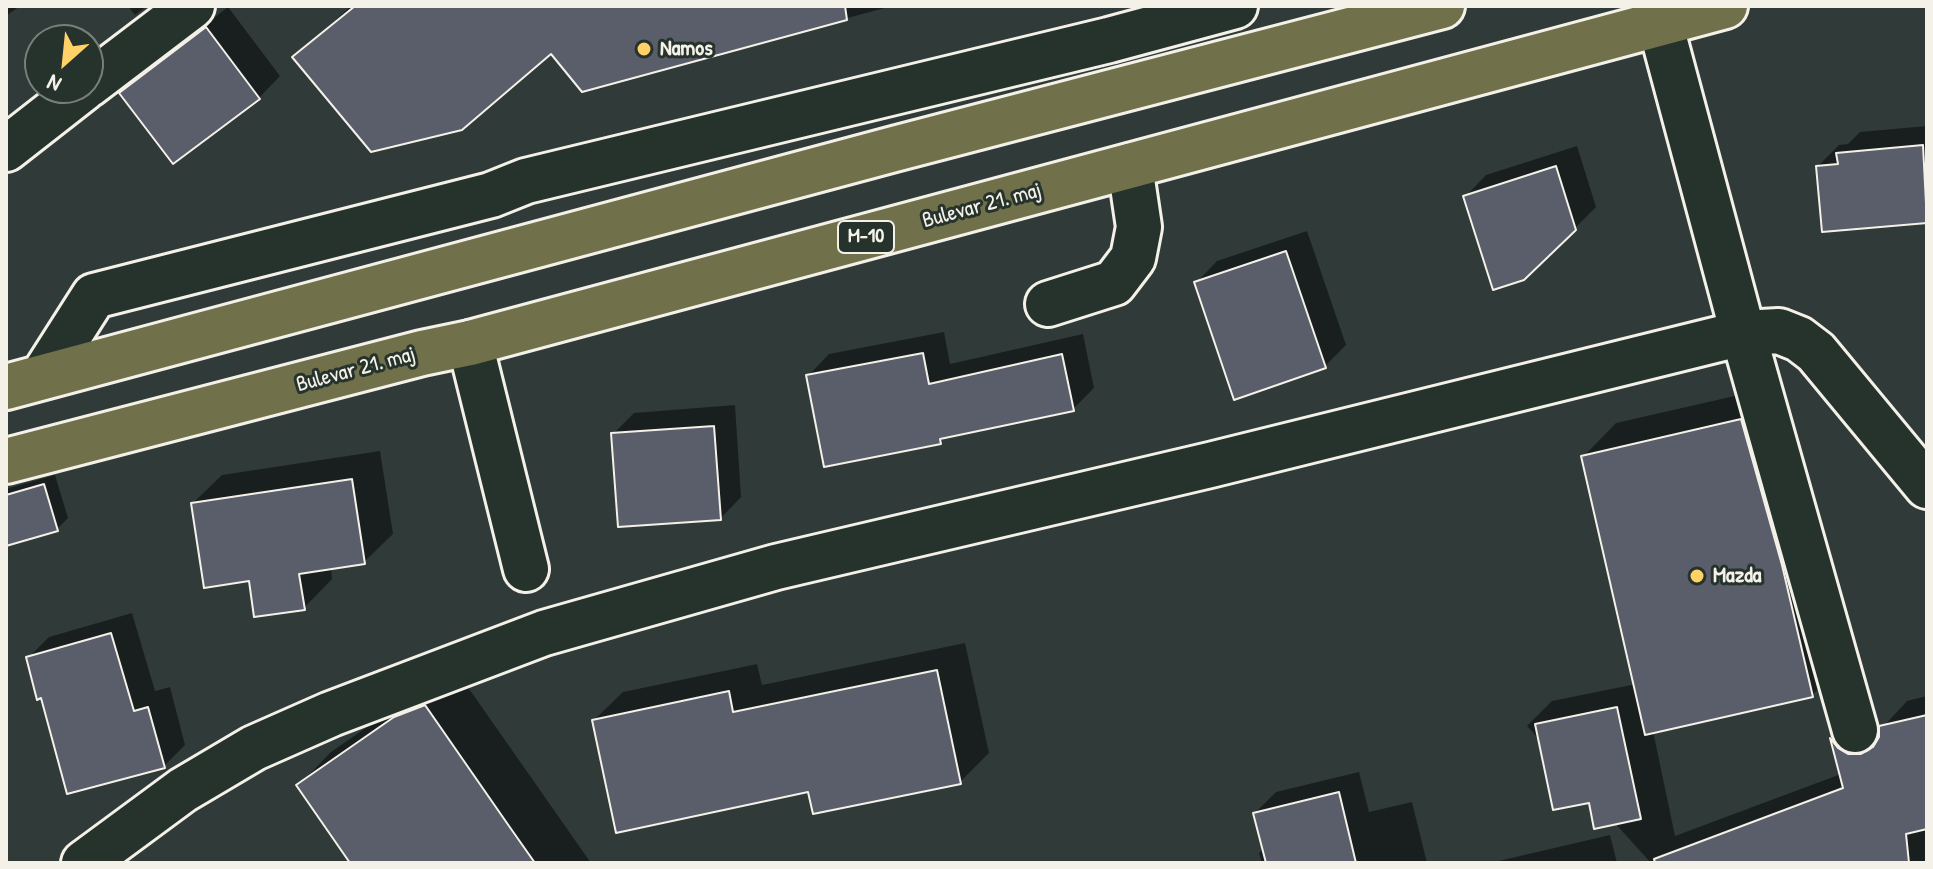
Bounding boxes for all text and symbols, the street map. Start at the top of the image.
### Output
north arrow [24,24,104,104]
place label: Namos [660,36,713,62]
marker: Namos [635,40,653,58]
text: N [42,68,66,100]
street label: Bulevar 21. maj [920,177,1044,235]
road number: M-10 [838,221,894,253]
street label: Bulevar 21. maj [294,341,418,399]
place label: Mazda [1713,563,1761,589]
marker: Mazda [1688,567,1706,585]

